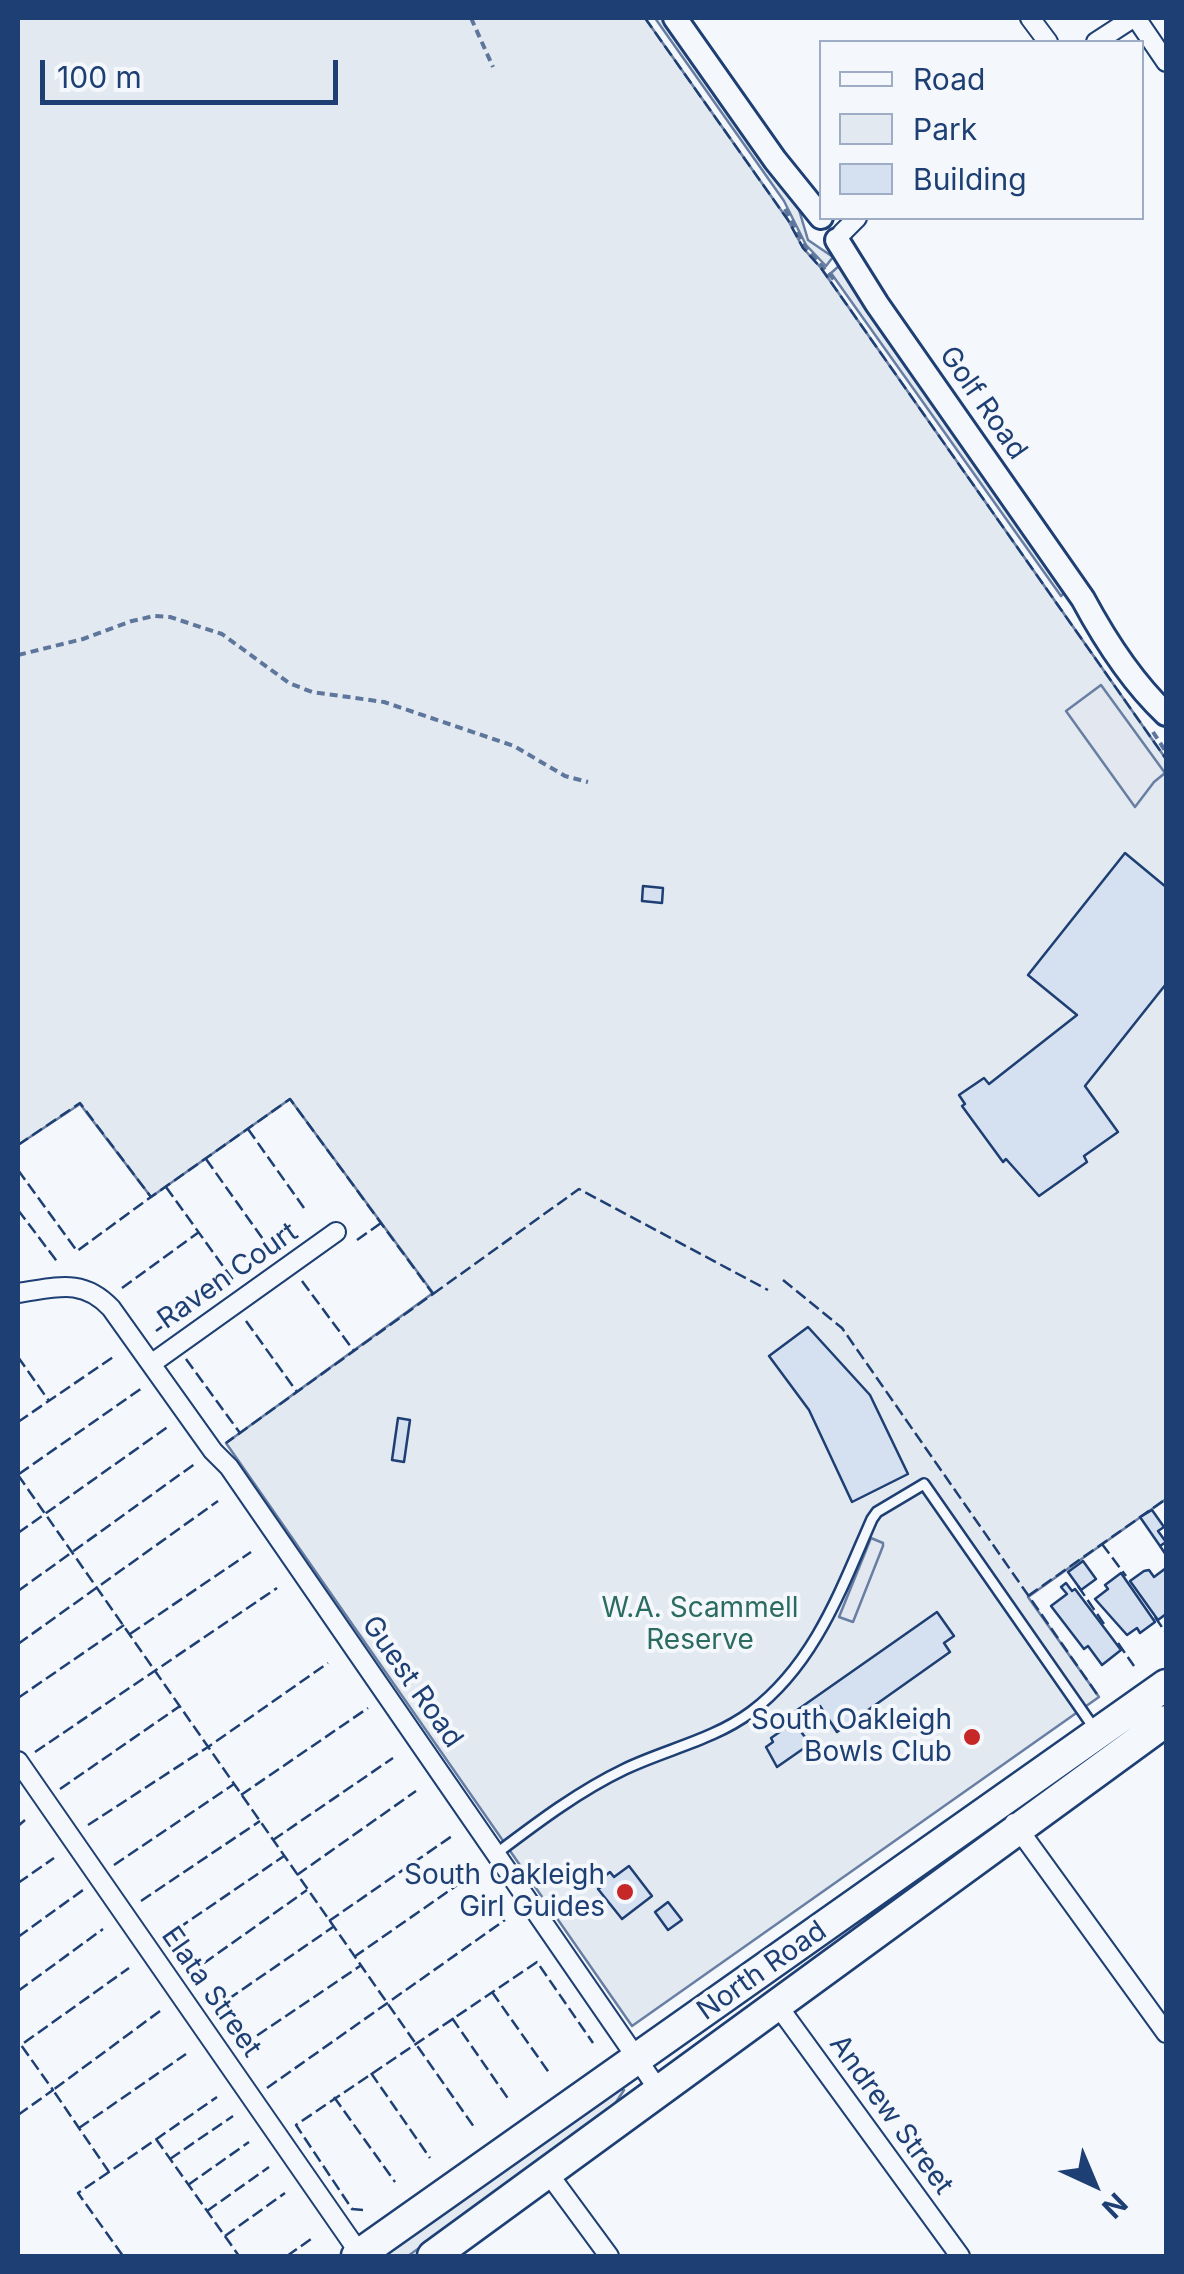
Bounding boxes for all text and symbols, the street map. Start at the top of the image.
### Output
scale bar [45,40,342,102]
legend [819,40,1144,220]
text: 100 m [57,59,142,95]
text: Road [913,61,985,97]
text: Park [913,111,977,147]
text: Building [913,161,1027,197]
street label: Golf Road [932,340,1034,466]
street label: Raven Court [152,1215,304,1337]
park label: W.A. Scammell Reserve [601,1592,799,1658]
street label: Guest Road [354,1610,470,1754]
place label: South Oakleigh Bowls Club [751,1704,952,1770]
marker: South Oakleigh Bowls Club [961,1726,983,1748]
place label: South Oakleigh Girl Guides [404,1859,605,1925]
marker: South Oakleigh Girl Guides [614,1881,636,1903]
street label: North Road [691,1914,833,2028]
street label: Elata Street [154,1920,268,2064]
street label: Andrew Street [822,2029,960,2201]
north arrow [1044,2134,1144,2234]
text: N [1095,2186,1134,2225]

